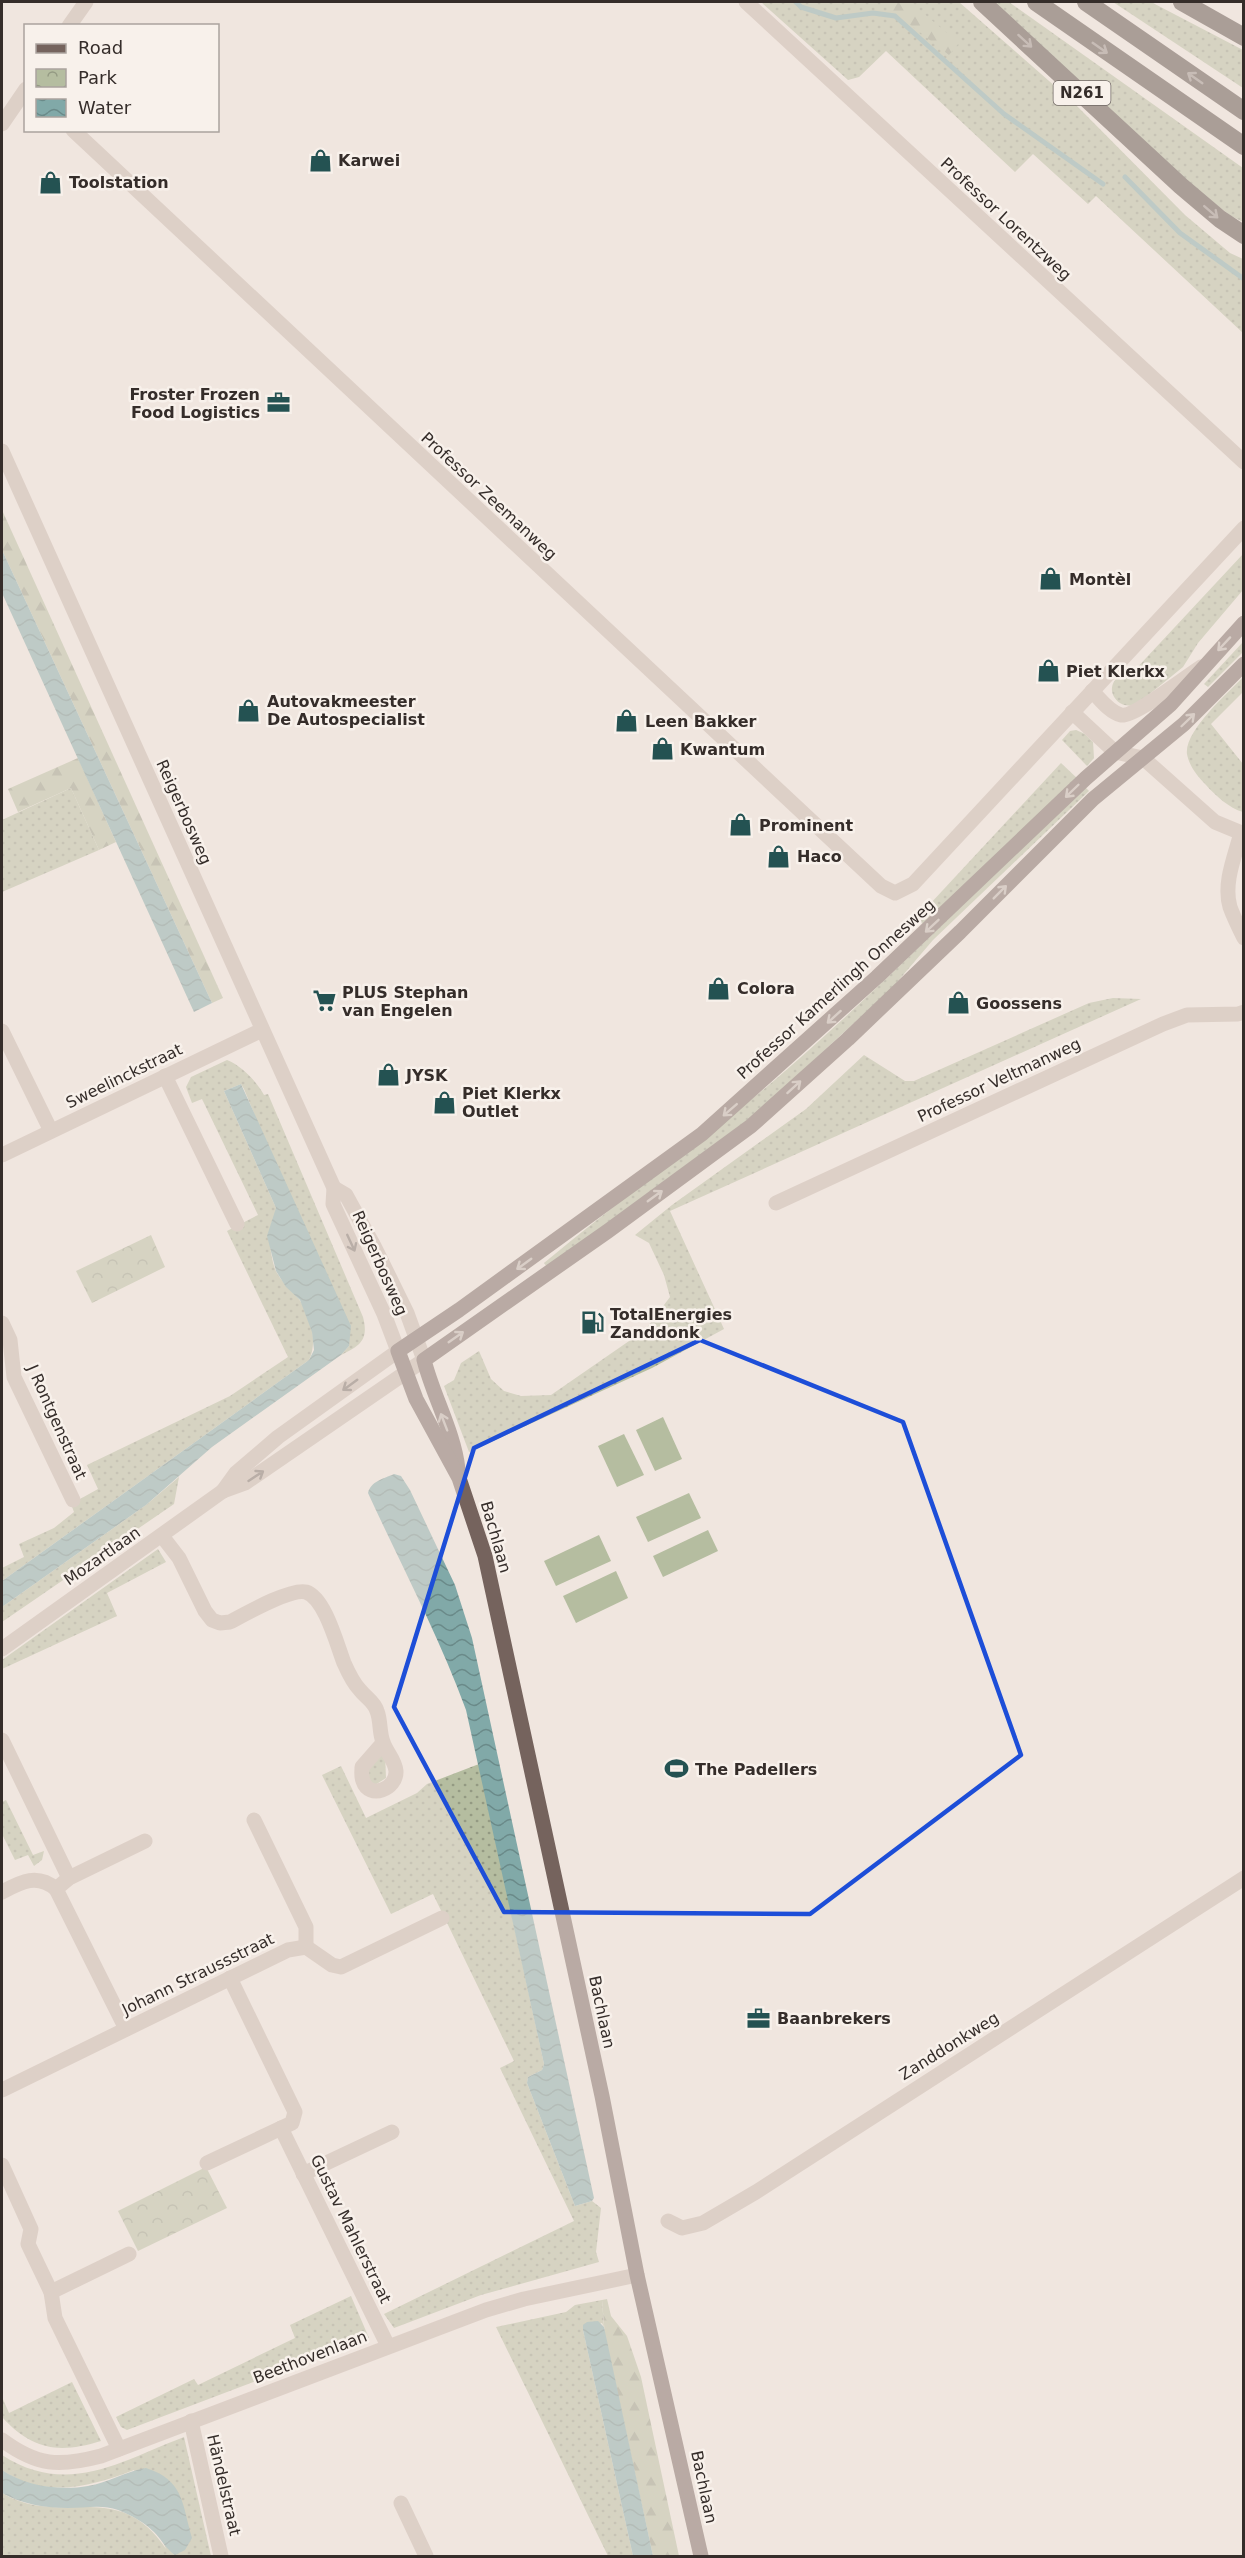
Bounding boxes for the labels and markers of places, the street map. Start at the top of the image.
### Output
shop icon: Karwei [307,147,333,173]
place label: Karwei [338,151,400,170]
shop icon: Toolstation [38,169,64,195]
place label: Toolstation [69,173,169,192]
place label: Froster Frozen Food Logistics [129,385,260,422]
office icon: Froster Frozen Food Logistics [265,390,291,416]
shop icon: Montèl [1038,566,1064,592]
place label: Montèl [1069,570,1131,589]
shop icon: Piet Klerkx [1035,658,1061,684]
place label: Piet Klerkx [1066,662,1166,681]
place label: Autovakmeester De Autospecialist [267,692,425,729]
shop icon: Autovakmeester De Autospecialist [236,697,262,723]
shop icon: Leen Bakker [614,708,640,734]
place label: Leen Bakker [645,712,757,731]
shop icon: Kwantum [649,736,675,762]
place label: Kwantum [680,740,765,759]
shop icon: Prominent [728,812,754,838]
place label: Prominent [759,816,853,835]
shop icon: Haco [766,843,792,869]
place label: Haco [797,847,842,866]
shop icon: Colora [706,975,732,1001]
place label: Colora [737,979,795,998]
place label: PLUS Stephan van Engelen [342,983,469,1020]
supermarket icon: PLUS Stephan van Engelen [311,988,337,1014]
shop icon: Goossens [945,990,971,1016]
place label: Goossens [976,994,1062,1013]
shop icon: JYSK [375,1062,401,1088]
place label: JYSK [405,1066,448,1085]
place label: Piet Klerkx Outlet [462,1084,562,1121]
shop icon: Piet Klerkx Outlet [431,1089,457,1115]
place label: TotalEnergies Zanddonk [610,1305,732,1342]
fuel station icon: TotalEnergies Zanddonk [579,1310,605,1336]
sports icon: The Padellers [664,1756,690,1782]
place label: The Padellers [695,1760,817,1779]
office icon: Baanbrekers [746,2005,772,2031]
place label: Baanbrekers [777,2009,891,2028]

